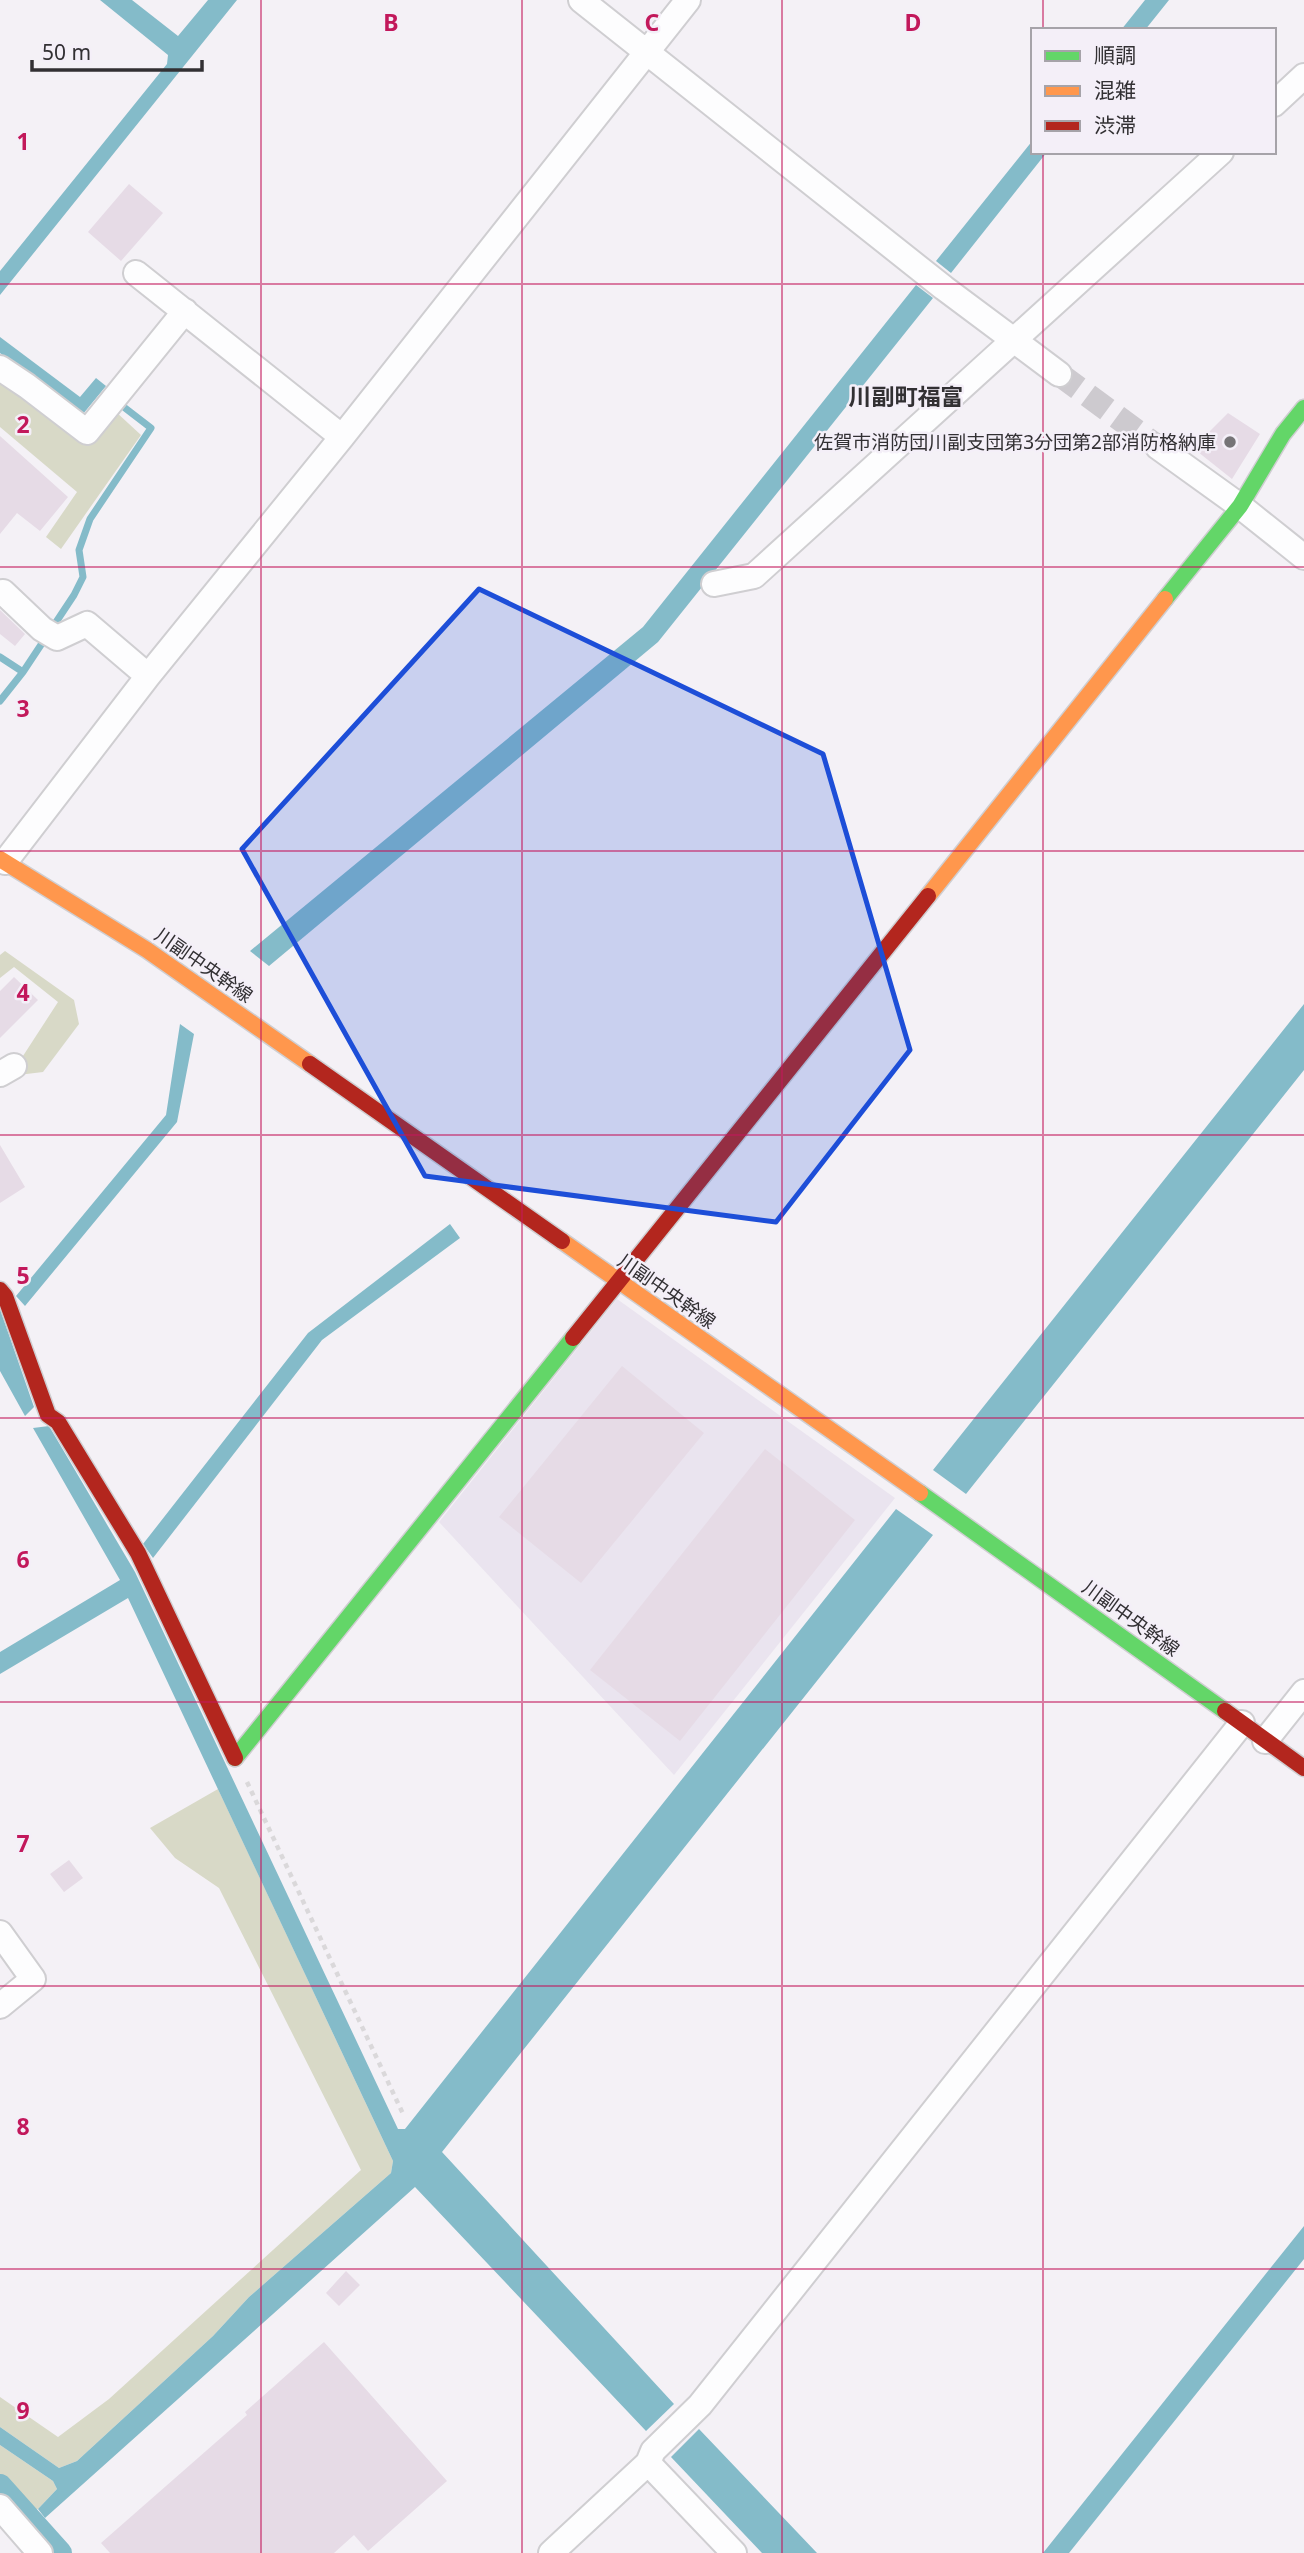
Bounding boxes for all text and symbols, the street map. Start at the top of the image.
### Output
text: B [383,6,399,38]
text: C [645,6,660,38]
text: D [905,6,921,38]
scale bar [32,28,201,72]
legend [1031,28,1276,154]
text: 50 m [42,38,91,66]
text: 順調 [1094,41,1136,69]
text: 混雑 [1094,76,1136,104]
text: 渋滞 [1094,111,1136,139]
text: 1 [16,125,30,157]
district label: 川副町福富 [849,380,964,412]
text: 2 [16,408,30,440]
place label: 佐賀市消防団川副支団第3分団第2部消防格納庫 [814,429,1216,455]
marker: 佐賀市消防団川副支団第3分団第2部消防格納庫 [1222,434,1238,450]
text: 3 [16,692,30,724]
street label: 川副中央幹線 [150,922,258,1008]
text: 4 [16,976,30,1008]
street label: 川副中央幹線 [613,1248,721,1334]
text: 5 [16,1259,30,1291]
text: 6 [16,1543,30,1575]
street label: 川副中央幹線 [1077,1574,1185,1662]
text: 7 [16,1827,30,1859]
text: 8 [16,2110,30,2142]
text: 9 [16,2394,30,2426]

